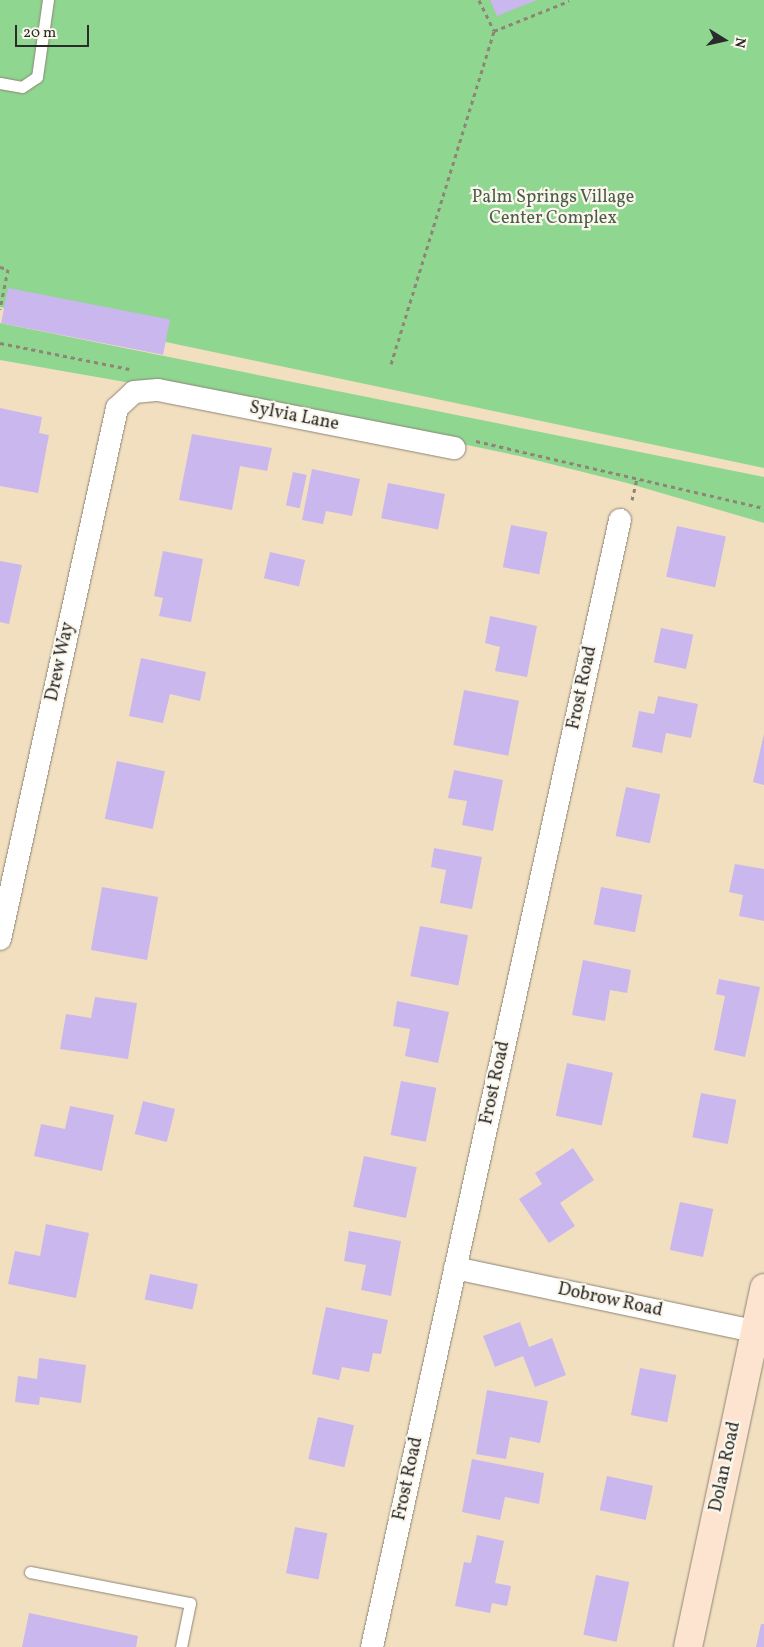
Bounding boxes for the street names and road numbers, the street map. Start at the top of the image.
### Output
street label: Sylvia Lane [247,398,341,436]
street label: Drew Way [42,620,80,704]
street label: Frost Road [564,644,602,732]
street label: Frost Road [477,1039,515,1127]
street label: Dobrow Road [555,1279,665,1323]
street label: Dolan Road [706,1420,746,1514]
street label: Frost Road [390,1435,428,1523]

